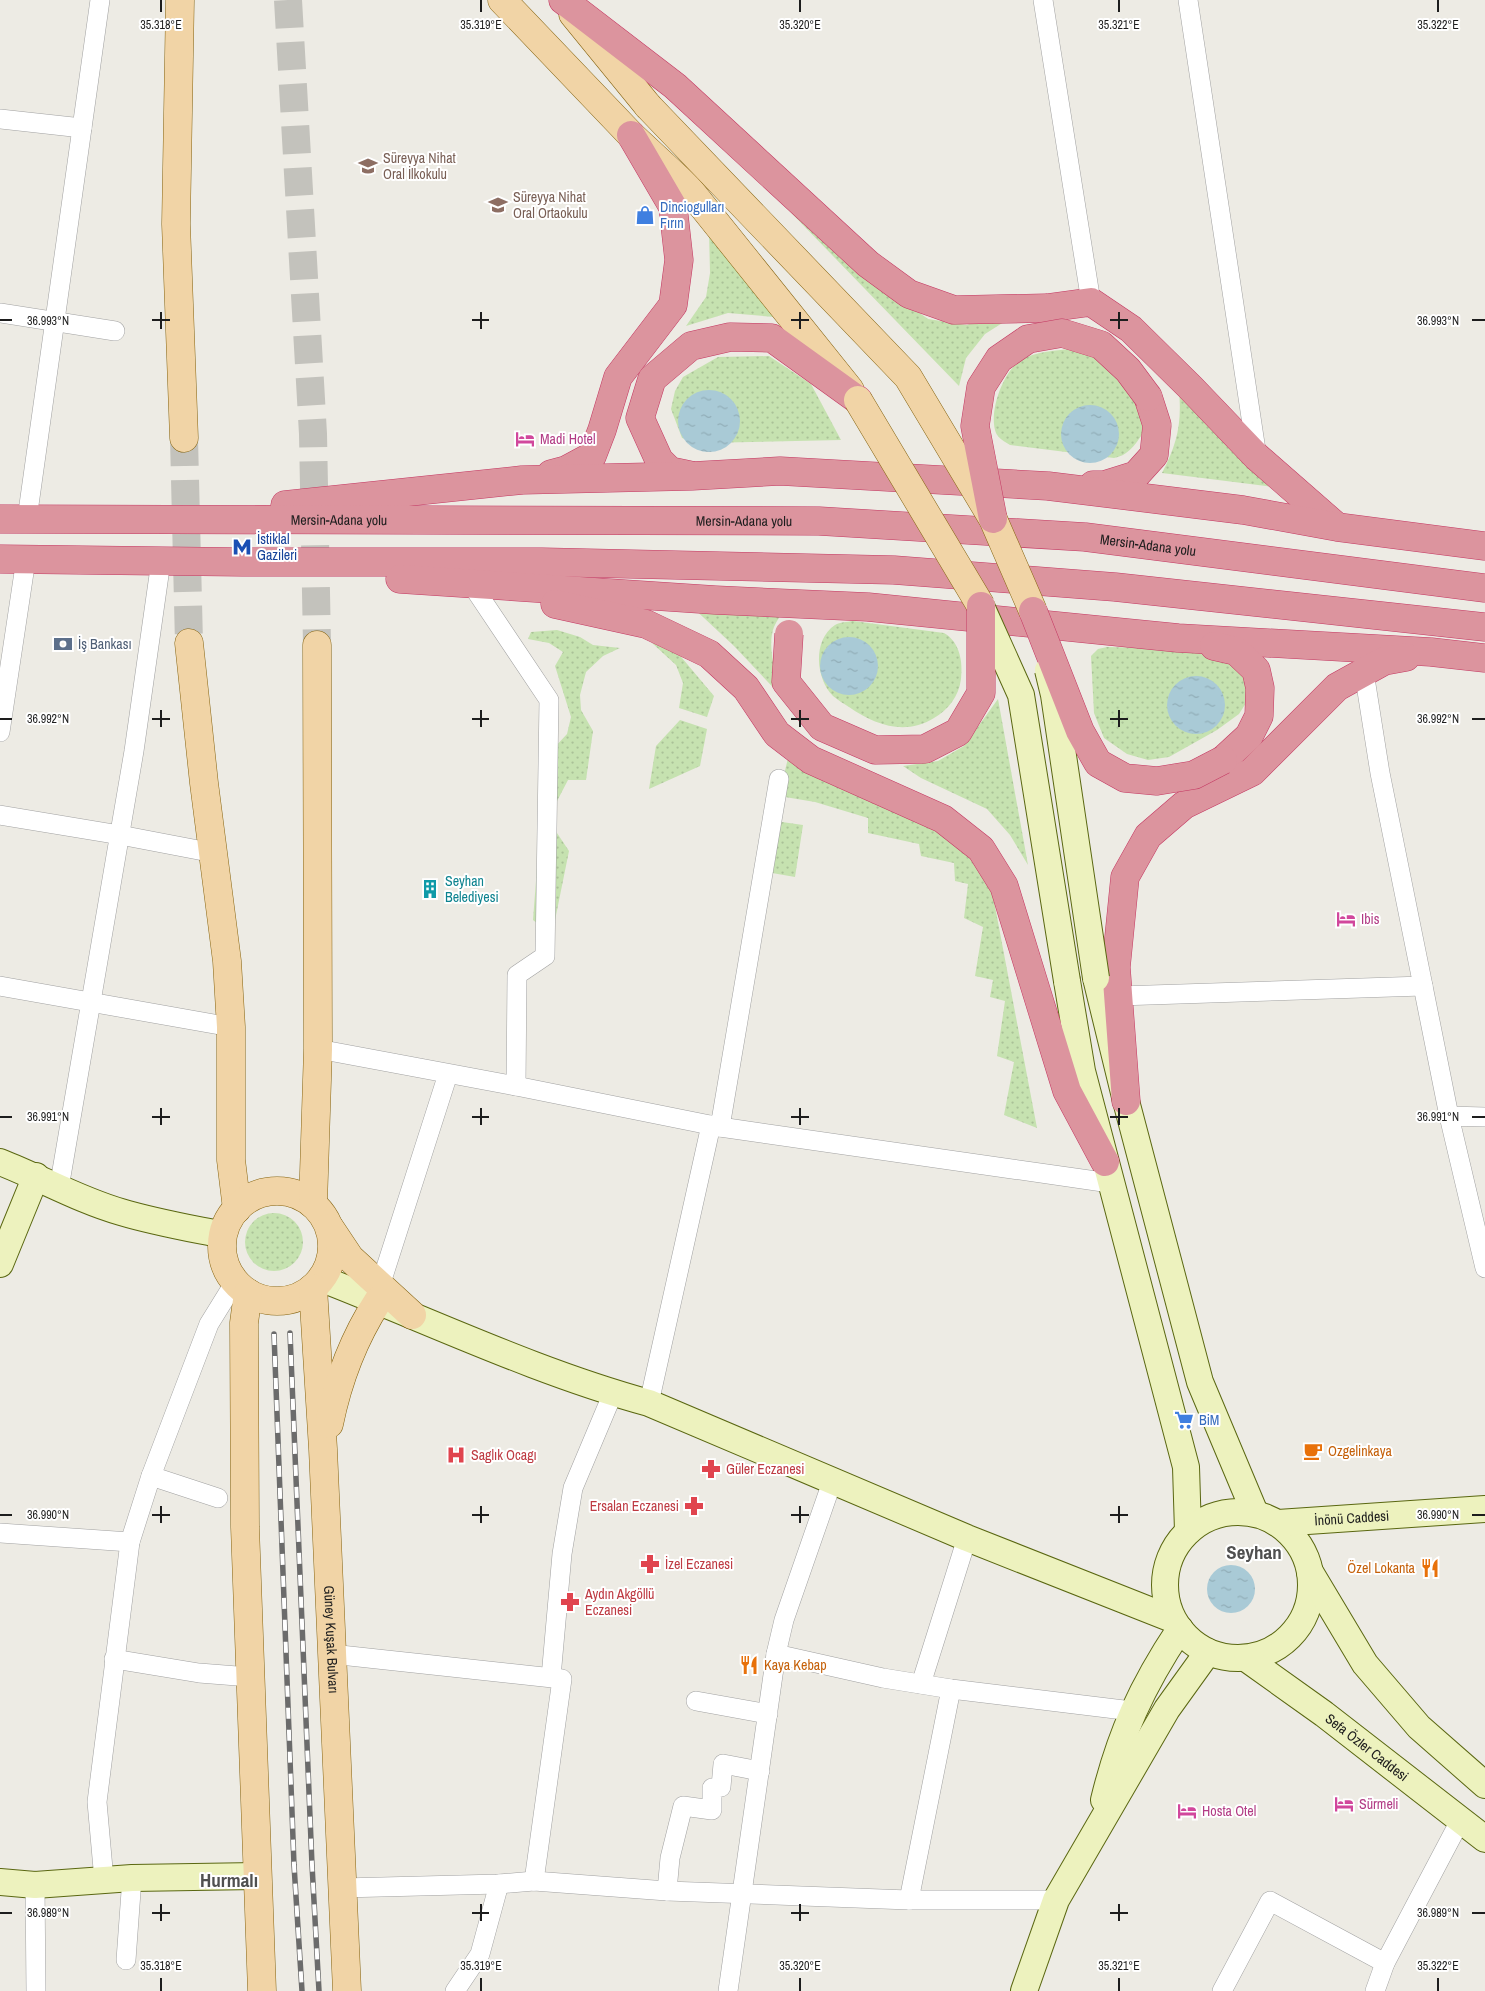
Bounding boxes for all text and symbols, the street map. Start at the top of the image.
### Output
text: 35.318°E [140,17,182,33]
text: 35.319°E [460,17,502,33]
text: 35.320°E [779,17,821,33]
text: 35.321°E [1098,17,1140,33]
text: 35.322°E [1417,17,1459,33]
place label: Süreyya Nihat Oral İlkokulu [383,149,456,183]
school or university icon: Süreyya Nihat Oral İlkokulu [357,155,379,177]
place label: Süreyya Nihat Oral Ortaokulu [513,188,588,222]
school or university icon: Süreyya Nihat Oral Ortaokulu [487,194,509,216]
place label: Dinciogulları Fırın [660,198,724,232]
shop icon: Dinciogulları Fırın [634,204,656,226]
text: 36.993°N [27,313,69,329]
text: 36.993°N [1417,313,1459,329]
hotel icon: Madi Hotel [514,428,536,450]
place label: Madi Hotel [540,430,596,448]
street label: Mersin-Adana yolu [291,511,387,529]
street label: Mersin-Adana yolu [696,512,792,530]
place label: İstiklal Gazileri [257,530,297,564]
street label: Mersin-Adana yolu [1099,530,1197,560]
metro station icon: İstiklal Gazileri [231,536,253,558]
bank icon: İş Bankası [52,633,74,655]
place label: İş Bankası [78,635,132,653]
text: 36.992°N [27,711,69,727]
text: 36.992°N [1417,711,1459,727]
place label: Seyhan Belediyesi [445,872,499,906]
building icon: Seyhan Belediyesi [419,878,441,900]
hotel icon: Ibis [1335,908,1357,930]
place label: Ibis [1361,910,1380,928]
text: 36.991°N [27,1109,69,1125]
text: 36.991°N [1417,1109,1459,1125]
supermarket icon: BiM [1173,1409,1195,1431]
place label: BiM [1199,1411,1219,1429]
cafe icon: Ozgelinkaya [1302,1440,1324,1462]
place label: Ozgelinkaya [1328,1442,1392,1460]
hospital icon: Saglık Ocagı [445,1444,467,1466]
place label: Saglık Ocagı [471,1446,537,1464]
pharmacy icon: Güler Eczanesi [700,1458,722,1480]
place label: Güler Eczanesi [726,1460,804,1478]
pharmacy icon: Ersalan Eczanesi [683,1495,705,1517]
place label: Ersalan Eczanesi [590,1497,679,1515]
text: 36.990°N [27,1507,69,1523]
street label: İnönü Caddesi [1314,1507,1390,1530]
text: 36.990°N [1417,1507,1459,1523]
district label: Seyhan [1226,1539,1282,1565]
pharmacy icon: İzel Eczanesi [639,1553,661,1575]
place label: İzel Eczanesi [665,1555,733,1573]
restaurant icon: Özel Lokanta [1419,1557,1441,1579]
place label: Özel Lokanta [1347,1559,1416,1577]
street label: Güney Kuşak Bulvarı [320,1585,343,1694]
place label: Aydın Akgöllü Eczanesi [584,1585,654,1619]
pharmacy icon: Aydın Akgöllü Eczanesi [559,1591,581,1613]
restaurant icon: Kaya Kebap [738,1654,760,1676]
place label: Kaya Kebap [764,1656,827,1674]
street label: Sefa Özler Caddesi [1322,1709,1412,1785]
hotel icon: Sürmeli [1333,1793,1355,1815]
place label: Sürmeli [1359,1795,1399,1813]
hotel icon: Hosta Otel [1176,1800,1198,1822]
place label: Hosta Otel [1202,1802,1256,1820]
district label: Hurmalı [200,1867,258,1893]
text: 36.989°N [27,1905,69,1921]
text: 36.989°N [1417,1905,1459,1921]
text: 35.318°E [140,1958,182,1974]
text: 35.319°E [460,1958,502,1974]
text: 35.320°E [779,1958,821,1974]
text: 35.321°E [1098,1958,1140,1974]
text: 35.322°E [1417,1958,1459,1974]

